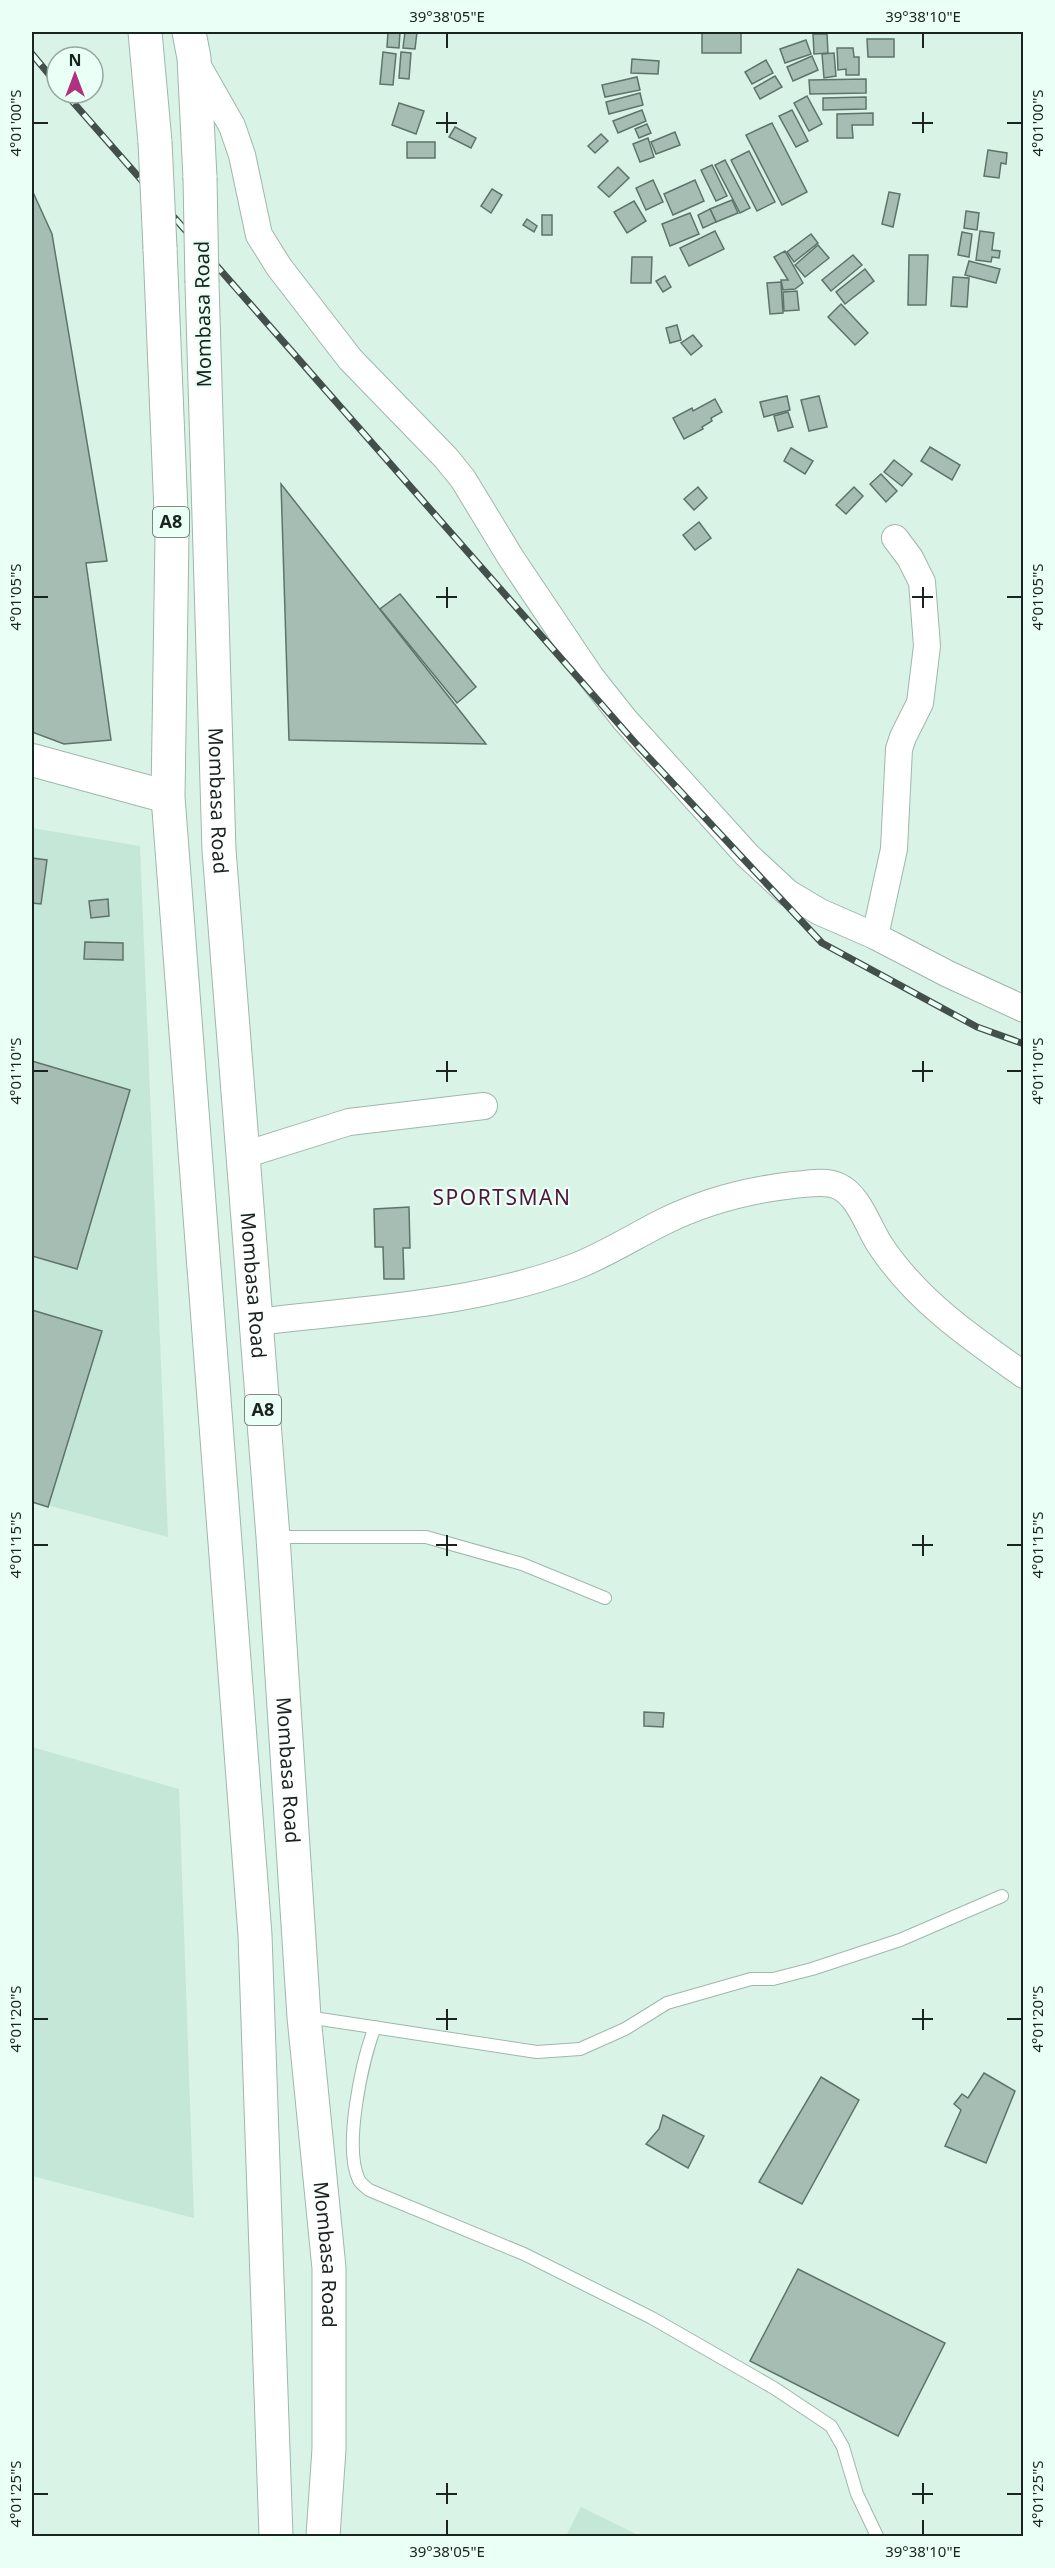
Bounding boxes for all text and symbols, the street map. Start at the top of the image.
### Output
text: 39°38'05"E [409,6,485,26]
text: 39°38'10"E [885,6,961,26]
north arrow [45,45,105,105]
text: N [68,49,82,71]
text: 4°01'00"S [5,89,25,157]
text: 4°01'00"S [1027,89,1047,157]
street label: Mombasa Road [188,241,217,387]
road number: A8 [153,507,189,537]
text: 4°01'05"S [5,563,25,631]
text: 4°01'05"S [1027,563,1047,631]
street label: Mombasa Road [202,727,235,875]
text: 4°01'10"S [5,1037,25,1105]
text: 4°01'10"S [1027,1037,1047,1105]
district label: SPORTSMAN [433,1183,571,1211]
street label: Mombasa Road [235,1211,273,1360]
road number: A8 [245,1395,281,1425]
text: 4°01'15"S [5,1511,25,1579]
text: 4°01'15"S [1027,1511,1047,1579]
street label: Mombasa Road [270,1696,307,1844]
text: 4°01'20"S [5,1985,25,2053]
text: 4°01'20"S [1027,1985,1047,2053]
street label: Mombasa Road [307,2180,343,2328]
text: 4°01'25"S [5,2460,25,2528]
text: 4°01'25"S [1027,2460,1047,2528]
text: 39°38'05"E [409,2541,485,2561]
text: 39°38'10"E [885,2541,961,2561]

